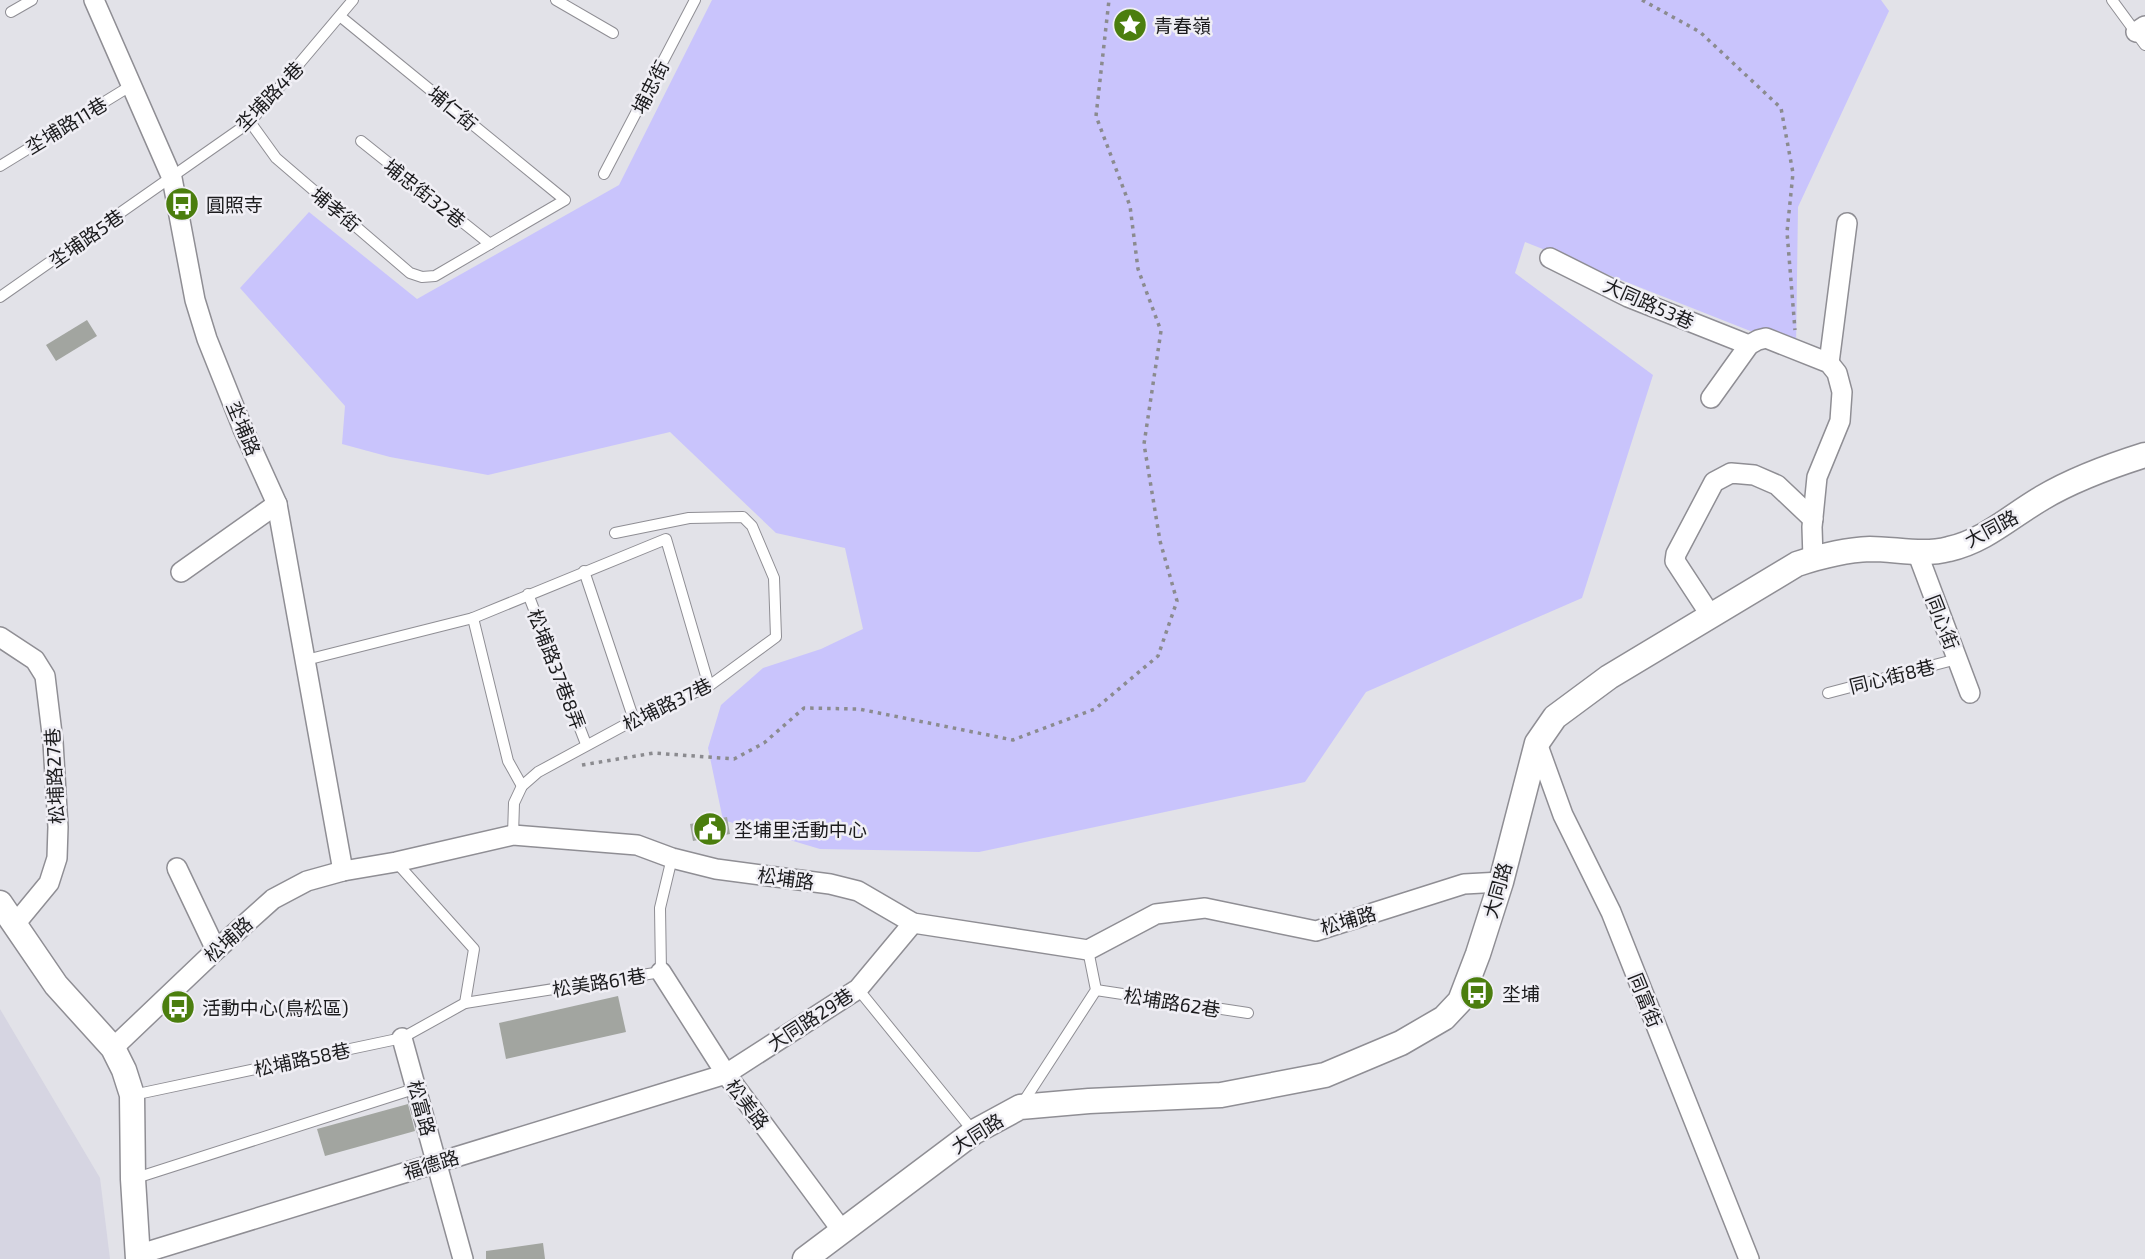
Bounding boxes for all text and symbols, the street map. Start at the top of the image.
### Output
place icon: 青春嶺 [1111,6,1149,44]
place label: 青春嶺 [1154,14,1211,37]
street label: 坔埔路4巷 [230,56,308,136]
street label: 埔忠街 [627,56,673,118]
street label: 埔仁街 [424,81,482,135]
street label: 坔埔路11巷 [21,92,111,158]
street label: 埔忠街32巷 [380,154,470,232]
street label: 埔孝街 [307,182,365,236]
bus stop icon: 圓照寺 [163,185,201,223]
place label: 圓照寺 [206,193,263,216]
street label: 坔埔路5巷 [44,204,128,272]
street label: 大同路53巷 [1600,273,1698,333]
street label: 坔埔路 [222,397,266,459]
street label: 大同路 [1960,504,2022,552]
street label: 同心街 [1922,591,1964,653]
street label: 松埔路37巷8弄 [524,606,590,732]
street label: 同心街8巷 [1847,654,1937,698]
street label: 松埔路37巷 [619,673,715,735]
street label: 松埔路27巷 [40,727,68,825]
public building icon: 坔埔里活動中心 [691,810,729,848]
place label: 坔埔里活動中心 [734,818,867,841]
street label: 大同路 [1478,859,1516,921]
street label: 松埔路 [756,863,816,893]
street label: 松埔路 [1317,901,1379,939]
street label: 松埔路 [199,911,257,967]
street label: 松美路61巷 [551,963,647,1001]
street label: 同富街 [1625,969,1667,1031]
bus stop icon: 坔埔 [1458,974,1496,1012]
place label: 坔埔 [1502,982,1540,1005]
street label: 大同路29巷 [763,983,857,1055]
street label: 松埔路62巷 [1122,983,1222,1021]
bus stop icon: 活動中心(鳥松區) [159,988,197,1026]
place label: 活動中心(鳥松區) [202,996,349,1019]
street label: 松埔路58巷 [252,1038,352,1080]
street label: 松美路 [722,1074,774,1134]
street label: 松富路 [404,1077,440,1139]
street label: 大同路 [947,1108,1007,1158]
street label: 福德路 [400,1145,462,1183]

